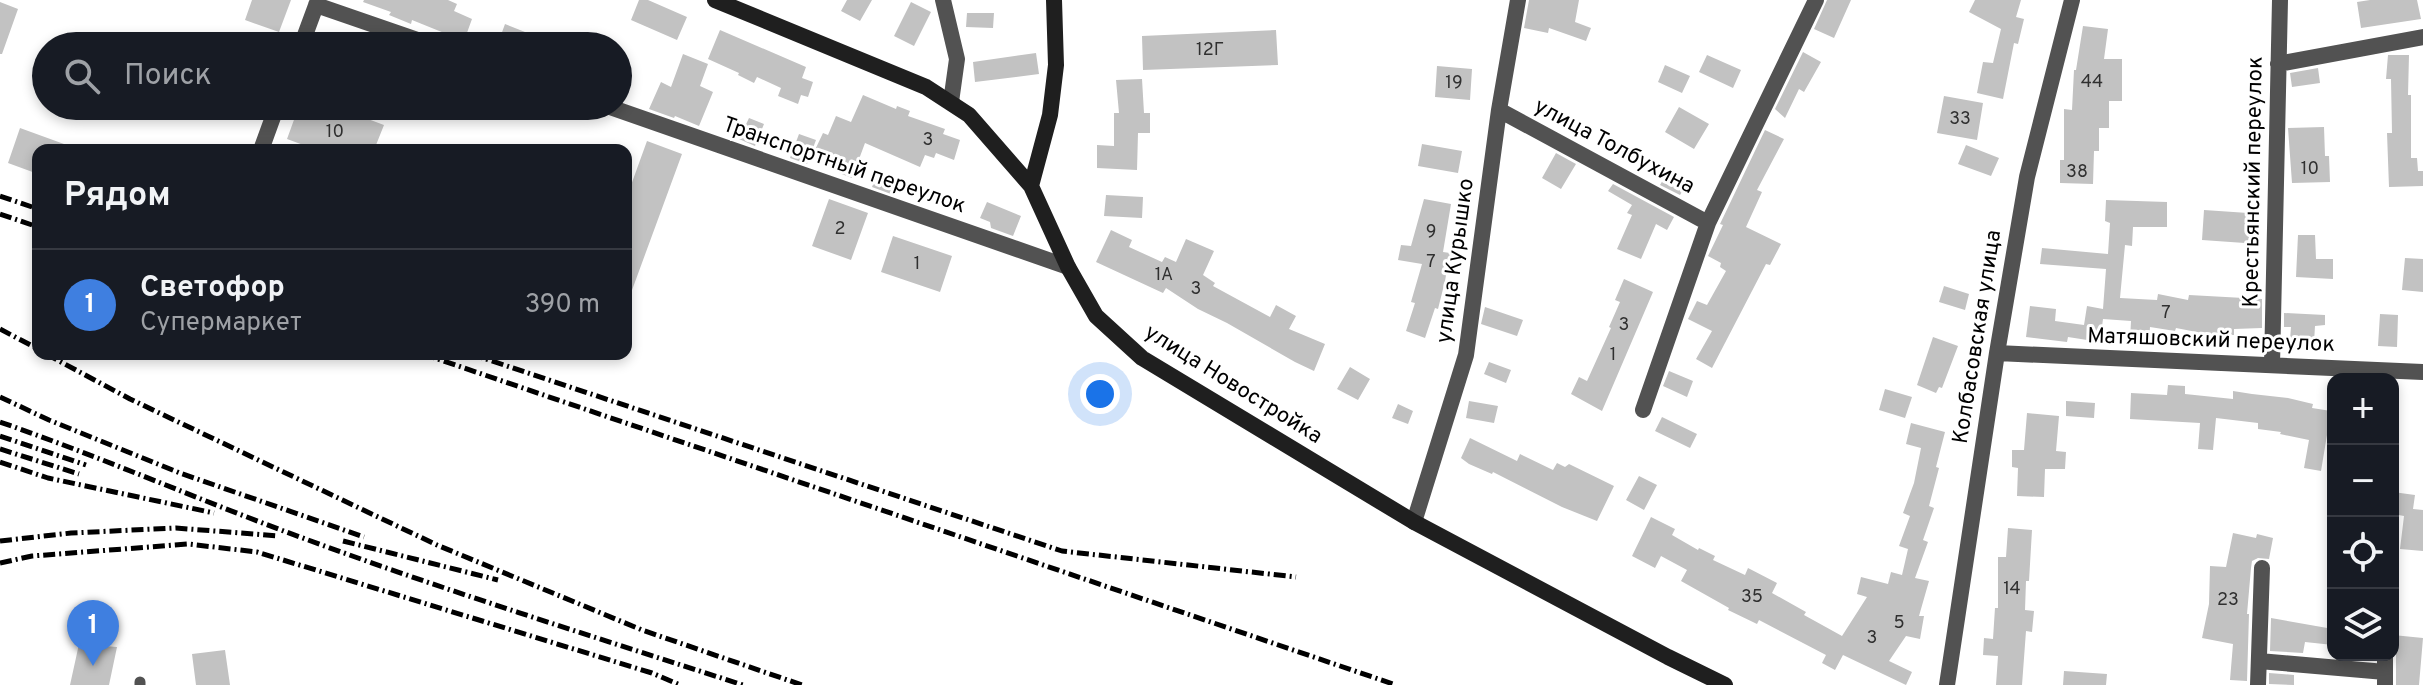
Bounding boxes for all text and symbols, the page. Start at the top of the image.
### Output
search box [32,32,632,120]
house number: 12Г [1196,39,1224,62]
icon: search [60,54,104,98]
street label: Крестьянский переулок [2238,56,2270,308]
text: Поиск [124,58,212,95]
house number: 44 [2081,71,2103,94]
house number: 19 [1445,72,1463,95]
street label: улица Толбухина [1529,93,1699,201]
house number: 33 [1949,108,1971,131]
street label: Транспортный переулок [719,112,969,220]
house number: 10 [326,121,344,144]
house number: 3 [923,129,933,152]
house number: 10 [2301,158,2319,181]
house number: 38 [2066,161,2088,184]
text: Рядом [64,175,171,218]
street label: улица Курышко [1431,177,1481,345]
house number: 2 [834,218,846,241]
house number: 9 [1426,221,1436,244]
street label: Колбасовская улица [1948,228,2008,446]
house number: 7 [1426,251,1436,274]
house number: 1 [914,253,920,276]
house number: 1А [1155,264,1173,287]
text: Светофор [140,270,285,307]
house number: 3 [1191,278,1201,301]
text: 1 [85,289,95,322]
text: 390 m [525,289,600,322]
house number: 7 [2161,302,2171,325]
text: Супермаркет [140,307,302,340]
house number: 3 [1619,314,1629,337]
street label: улица Новостройка [1139,319,1327,451]
street label: Матяшовский переулок [2087,323,2335,359]
house number: 1 [1610,344,1616,367]
map controls [2327,373,2399,661]
button: + [2327,373,2399,445]
your location [1080,374,1120,414]
button: − [2327,445,2399,517]
button: locate [2327,517,2399,589]
house number: 14 [2003,578,2021,601]
house number: 35 [1741,586,1763,609]
house number: 23 [2217,589,2239,612]
button: layers [2327,589,2399,661]
pin: 1 [67,600,119,666]
house number: 5 [1893,612,1905,635]
house number: 3 [1867,627,1877,650]

